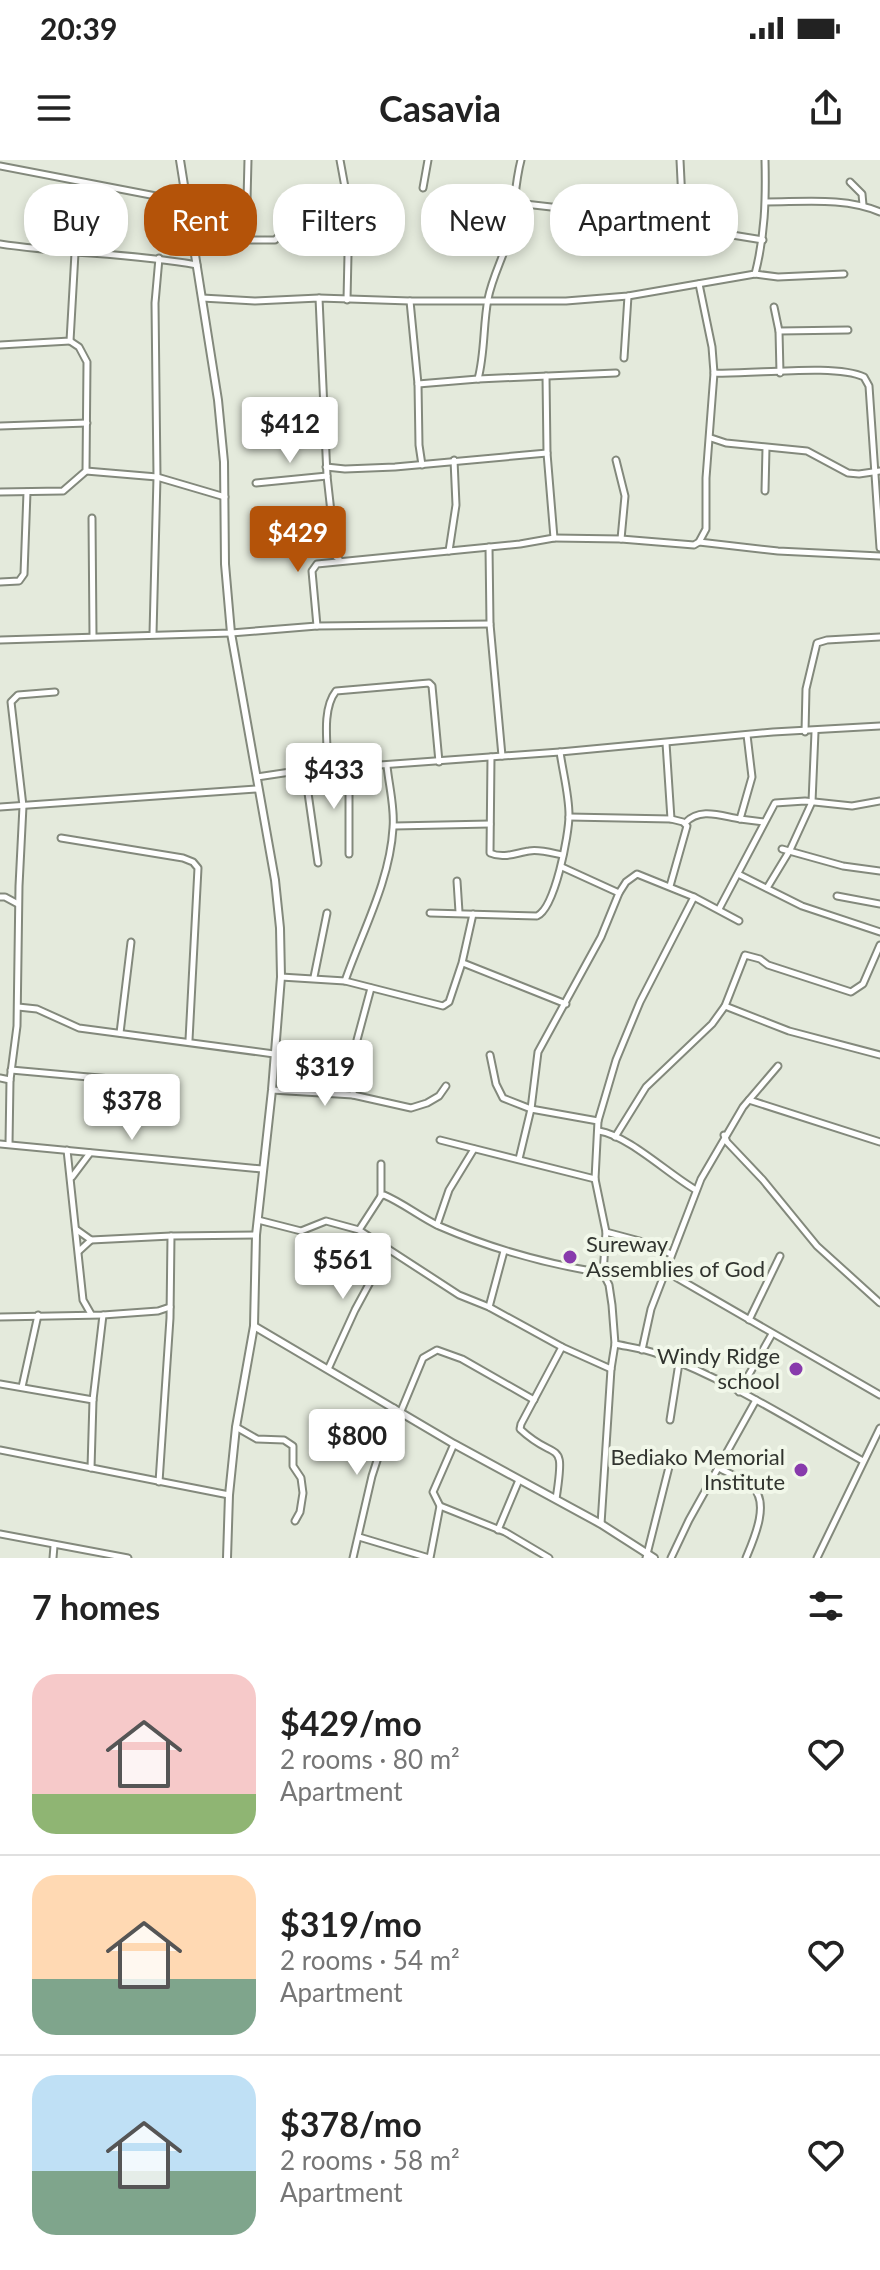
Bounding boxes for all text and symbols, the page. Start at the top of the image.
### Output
text: 20:39 [40,10,117,46]
icon: menu [32,86,76,130]
text: Casavia [379,86,501,130]
icon: share [804,86,848,130]
chip: Buy [24,184,128,256]
chip: Rent [144,184,257,256]
chip: Filters [273,184,405,256]
chip: New [421,184,534,256]
chip: Apartment [550,184,738,256]
pin: $412 [243,397,337,465]
text: $412 [260,407,320,439]
pin: $429 [251,506,345,574]
text: $429 [268,516,328,548]
pin: $433 [287,743,381,811]
text: $433 [304,753,364,785]
pin: $319 [278,1040,372,1108]
text: $319 [295,1050,355,1082]
pin: $378 [85,1074,179,1142]
text: $378 [102,1084,162,1116]
place label: Sureway Assemblies of God [586,1230,765,1282]
pin: $561 [296,1233,390,1301]
text: $561 [313,1243,373,1275]
marker: Sureway Assemblies of God [561,1248,579,1266]
place label: Windy Ridge school [657,1342,780,1394]
marker: Windy Ridge school [787,1360,805,1378]
pin: $800 [310,1409,404,1477]
text: $800 [327,1419,387,1451]
place label: Bediako Memorial Institute [610,1443,785,1495]
marker: Bediako Memorial Institute [792,1461,810,1479]
icon: filters [804,1584,848,1628]
text: 7 homes [32,1586,160,1627]
text: $429/mo [280,1702,422,1743]
icon: home [96,1706,192,1802]
icon: heart [804,1732,848,1776]
text: 2 rooms · 80 m² [280,1743,460,1775]
text: Apartment [280,1775,403,1807]
text: $319/mo [280,1903,422,1944]
icon: home [96,1907,192,2003]
icon: heart [804,1933,848,1977]
text: 2 rooms · 54 m² [280,1944,460,1976]
text: Apartment [280,1976,403,2008]
text: $378/mo [280,2103,422,2144]
icon: home [96,2107,192,2203]
icon: heart [804,2133,848,2177]
text: 2 rooms · 58 m² [280,2144,460,2176]
text: Apartment [280,2176,403,2208]

